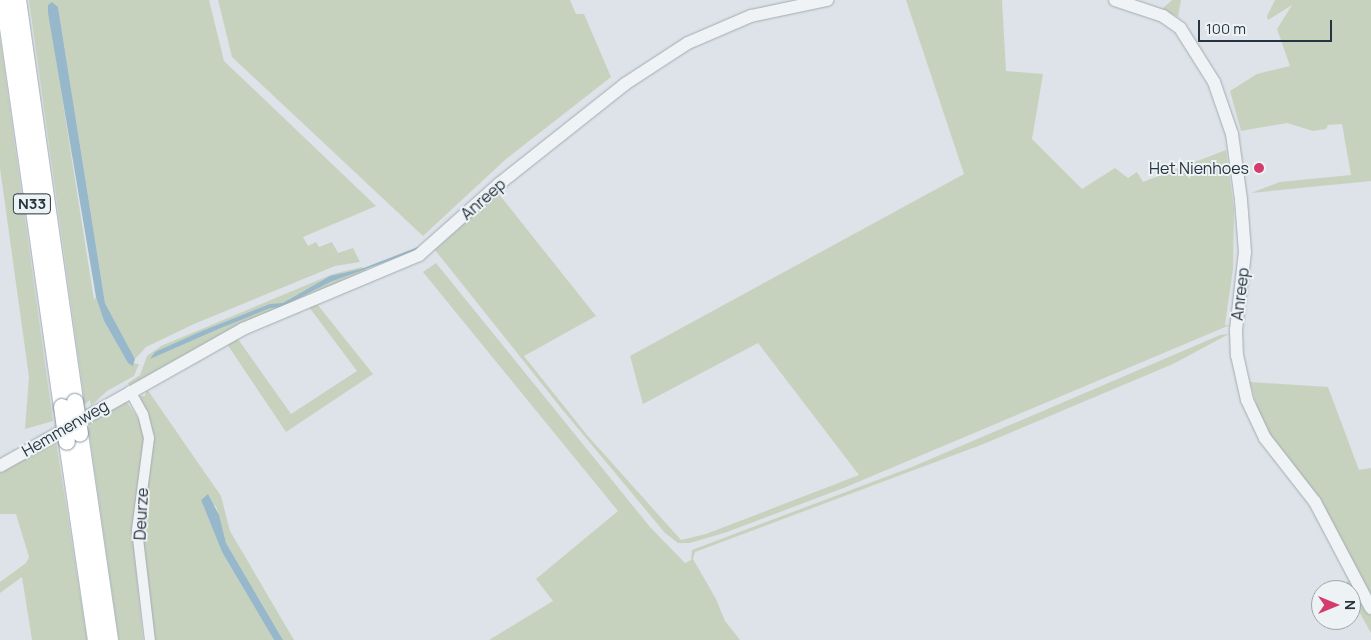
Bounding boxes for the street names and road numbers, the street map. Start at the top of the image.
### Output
street label: Anreep [457,174,509,224]
road number: N33 [12,192,52,216]
street label: Anreep [1227,266,1253,322]
street label: Hemmenweg [18,396,112,460]
street label: Deurze [130,487,152,541]

